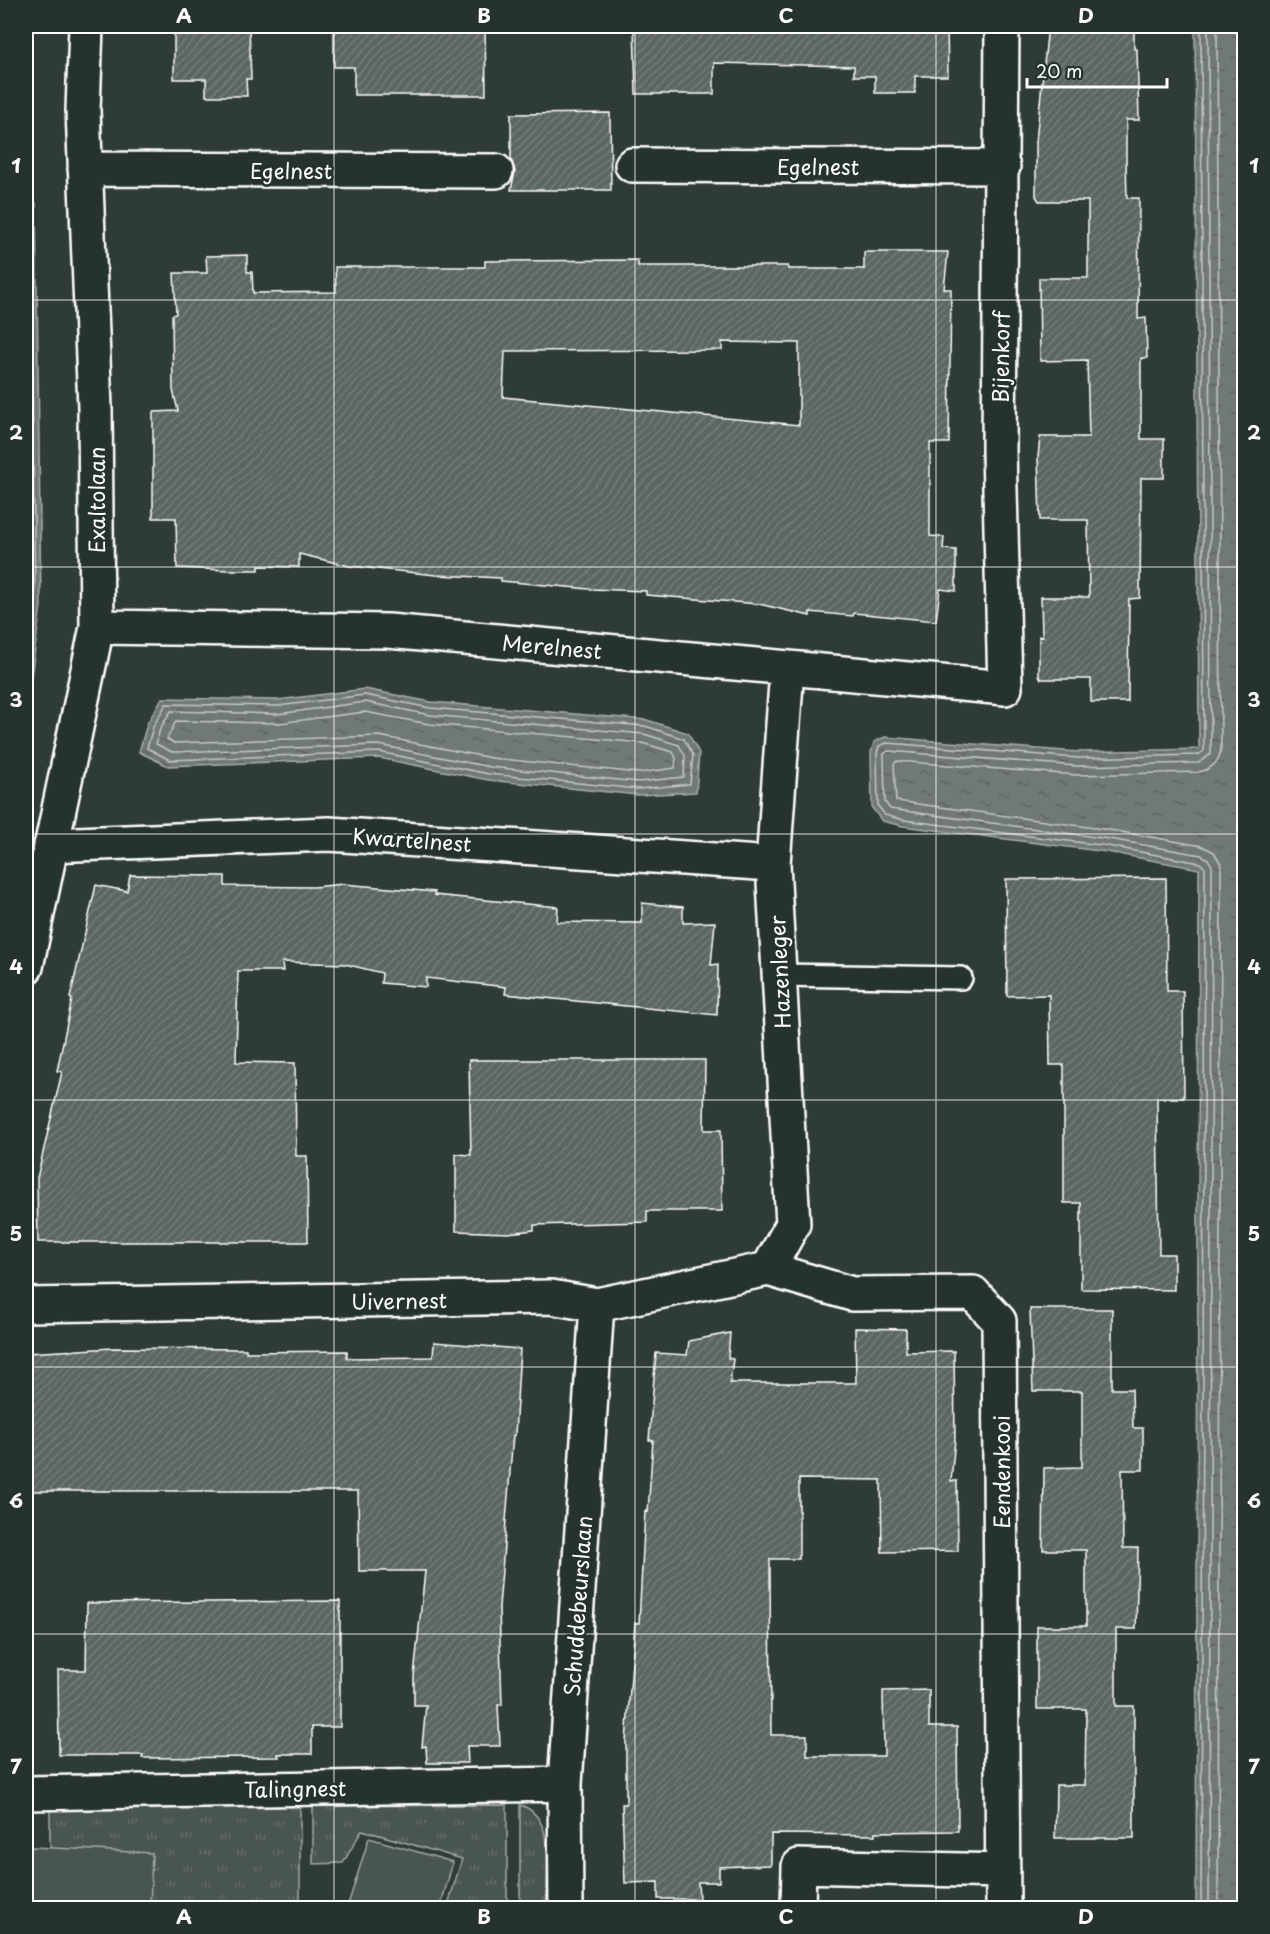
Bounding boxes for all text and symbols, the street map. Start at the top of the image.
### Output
text: A [176,0,192,30]
text: B [477,0,491,30]
text: C [778,0,794,30]
text: D [1078,0,1094,30]
scale bar [1027,51,1166,89]
text: 20 m [1036,57,1082,84]
text: 1 [11,150,21,180]
street label: Egelnest [777,150,859,182]
text: 1 [1249,150,1259,180]
street label: Egelnest [250,154,332,186]
street label: Bijenkorf [983,309,1017,403]
text: 2 [9,417,23,447]
text: 2 [1247,417,1261,447]
street label: Exaltolaan [80,447,112,553]
street label: Merelnest [501,626,603,666]
text: 3 [9,684,23,714]
text: 3 [1247,684,1261,714]
street label: Kwartelnest [351,819,473,859]
street label: Hazenleger [760,914,798,1029]
text: 4 [9,951,23,981]
text: 4 [1247,951,1261,981]
text: 5 [10,1218,22,1248]
text: 5 [1248,1218,1260,1248]
street label: Uivernest [351,1283,447,1317]
street label: Eendenkooi [985,1415,1017,1529]
text: 6 [9,1485,23,1515]
text: 6 [1247,1485,1261,1515]
street label: Schuddebeurslaan [555,1514,599,1698]
text: 7 [10,1751,22,1781]
text: 7 [1248,1751,1260,1781]
street label: Talingnest [243,1771,347,1805]
text: A [176,1901,192,1931]
text: B [477,1901,491,1931]
text: C [778,1901,794,1931]
text: D [1078,1901,1094,1931]

